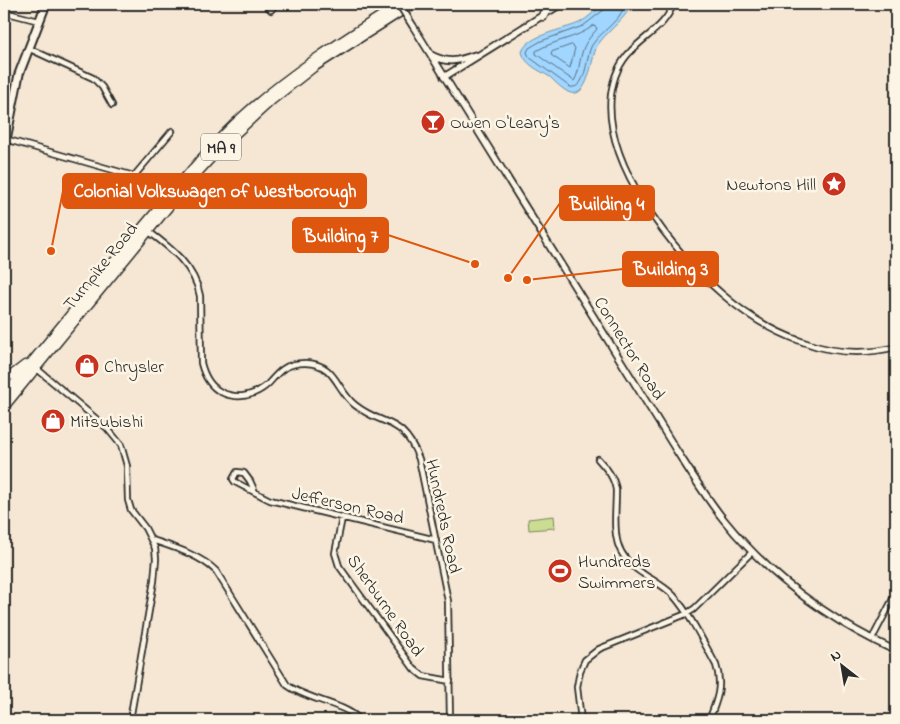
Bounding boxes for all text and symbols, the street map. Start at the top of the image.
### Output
bar icon: Owen O'Leary's [420,109,446,135]
place label: Owen O'Leary's [450,111,560,137]
road number: MA 9 [201,134,241,160]
place icon: Newtons Hill [821,171,847,197]
place label: Newtons Hill [726,173,816,199]
callout: Colonial Volkswagen of Westborough [63,174,366,208]
text: Colonial Volkswagen of Westborough [73,179,357,208]
callout: Building 4 [560,186,654,220]
text: Building 4 [569,192,645,221]
street label: Turnpike Road [58,218,145,317]
callout: Building 7 [293,218,388,252]
text: Building 7 [303,224,379,253]
callout: Building 3 [623,252,718,286]
text: Building 3 [633,257,709,286]
street label: Connector Road [586,292,671,406]
shop icon: Chrysler [74,353,100,379]
place label: Chrysler [104,355,164,381]
shop icon: Mitsubishi [40,408,66,434]
place label: Mitsubishi [70,410,143,436]
street label: Hundreds Road [417,457,467,576]
street label: Jefferson Road [289,481,406,532]
street label: Sherburne Road [339,550,429,663]
place label: Hundreds Swimmers [578,550,655,597]
sports icon: Hundreds Swimmers [547,558,573,584]
north arrow [818,642,868,692]
text: N [827,645,846,668]

